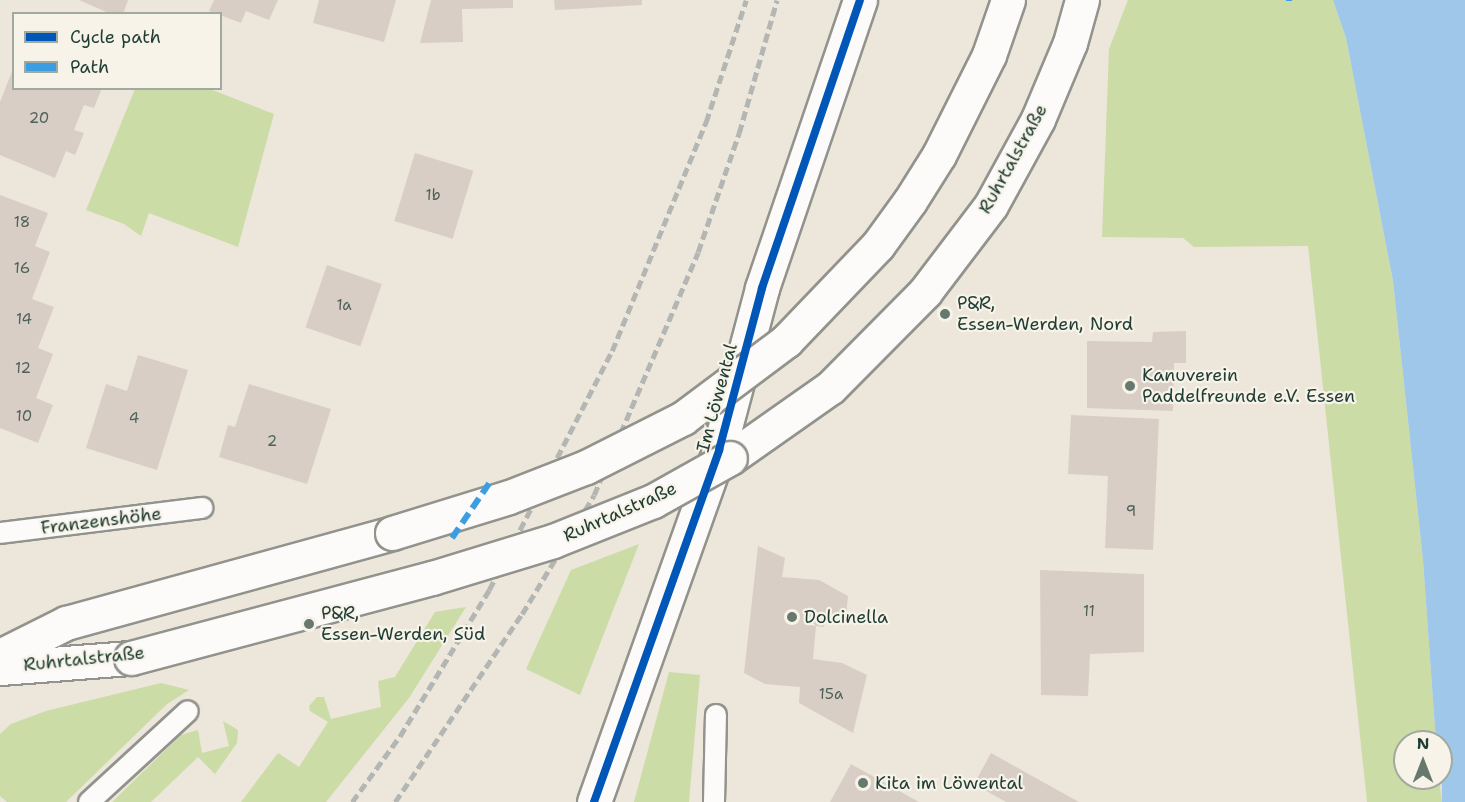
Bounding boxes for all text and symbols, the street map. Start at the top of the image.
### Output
legend [12,12,222,90]
text: Cycle path [70,25,161,49]
text: Path [70,55,109,79]
street label: Ruhrtalstraße [974,101,1052,217]
house number: 20 [29,110,49,128]
house number: 1b [426,187,440,205]
house number: 18 [14,214,30,232]
house number: 16 [14,260,30,278]
place label: P&R, Essen-Werden, Nord [957,293,1133,336]
house number: 1a [336,297,352,315]
marker: P&R, Essen-Werden, Nord [938,307,952,321]
house number: 14 [16,311,32,329]
street label: Im Löwental [692,341,742,455]
house number: 12 [15,360,31,378]
place label: Kanuverein Paddelfreunde e.V. Essen [1142,365,1355,407]
marker: Kanuverein Paddelfreunde e.V. Essen [1123,379,1137,393]
house number: 10 [16,408,32,426]
house number: 4 [129,410,139,428]
house number: 2 [267,433,277,451]
street label: Ruhrtalstraße [560,477,680,547]
street label: Franzenshöhe [39,503,163,539]
house number: 9 [1126,503,1136,521]
place label: P&R, Essen-Werden, Süd [321,603,485,646]
house number: 11 [1083,603,1095,621]
place label: Dolcinella [804,606,888,628]
marker: Dolcinella [785,610,799,624]
marker: P&R, Essen-Werden, Süd [302,617,316,631]
street label: Ruhrtalstraße [22,642,146,676]
house number: 15a [819,686,843,704]
north arrow [1393,730,1453,790]
text: N [1417,733,1429,754]
place label: Kita im Löwental [875,772,1023,794]
marker: Kita im Löwental [856,776,870,790]

